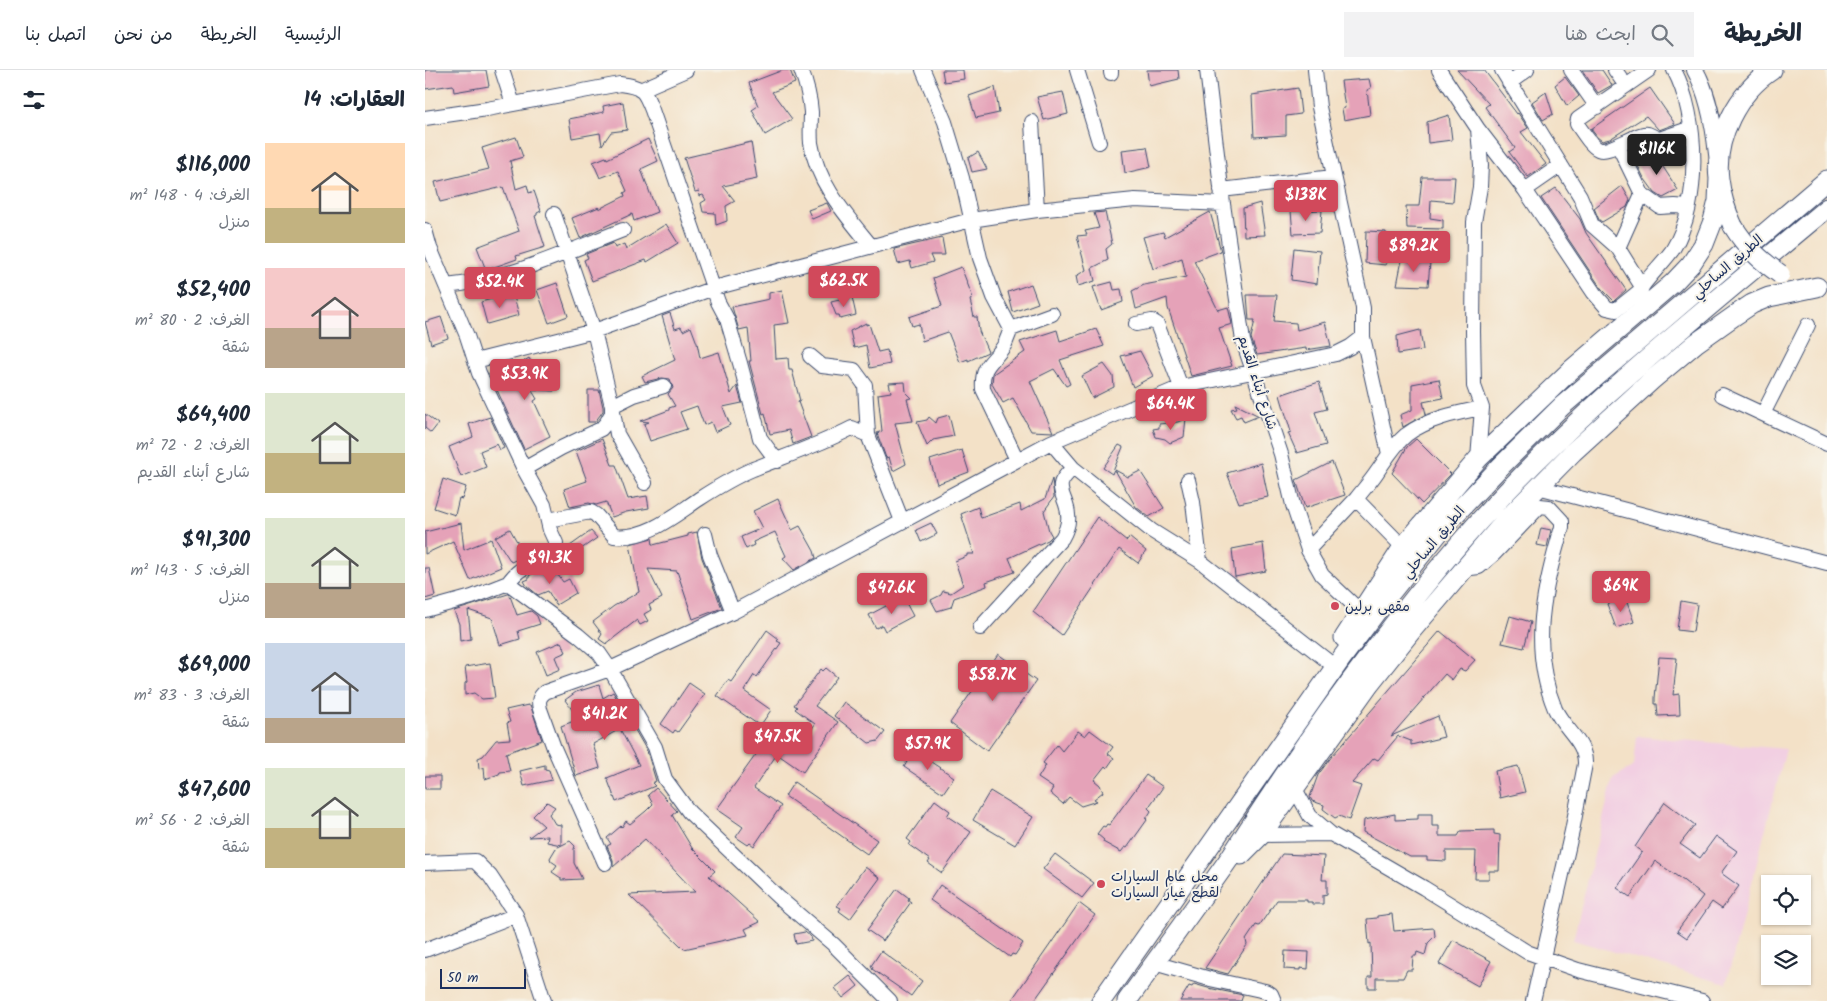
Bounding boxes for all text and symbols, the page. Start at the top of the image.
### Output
search box [1344,12,1694,57]
text: الخريطة [1724,15,1802,54]
text: ابحث هنا [1565,20,1636,50]
text: اتصل بنا [25,21,86,50]
text: من نحن [114,21,173,50]
text: الخريطة [201,21,257,50]
text: الرئيسية [285,21,341,50]
icon: search [1648,21,1676,49]
text: العقارات: 14 [304,84,405,117]
icon: filters [20,86,48,114]
pin: $116K [1622,134,1692,176]
text: $116K [1638,137,1676,162]
text: $116,000 [176,149,250,182]
icon: home [305,163,365,223]
pin: $138K [1271,180,1341,222]
text: الغرف: 4 · 148 m² [130,183,250,208]
text: $138K [1285,183,1327,208]
text: منزل [218,210,250,235]
street label: الطريق الساحلي [1687,229,1769,305]
pin: $89.2K [1373,230,1455,273]
text: $89.2K [1389,234,1439,259]
pin: $52.4K [459,266,541,309]
pin: $62.5K [803,266,885,308]
text: $62.5K [820,269,869,294]
text: $52.4K [475,270,525,295]
text: $52,400 [176,274,250,307]
icon: home [305,288,365,348]
text: الغرف: 2 · 80 m² [135,308,250,333]
street label: شارع أبناء القديم [1231,332,1283,433]
text: شقة [222,335,250,360]
pin: $53.9K [484,358,566,401]
text: $53.9K [501,362,549,387]
pin: $64.4K [1130,388,1212,431]
text: $64.4K [1146,392,1196,417]
text: $64,400 [176,399,250,432]
icon: home [305,413,365,473]
text: الغرف: 2 · 72 m² [136,433,250,458]
text: شارع أبناء القديم [137,460,250,485]
street label: الطريق الساحلي [1397,502,1471,584]
text: $91,300 [182,524,250,557]
icon: home [305,538,365,598]
pin: $91.3K [509,542,591,585]
text: $91.3K [528,546,572,571]
text: الغرف: 5 · 143 m² [130,558,250,583]
pin: $69K [1591,570,1651,613]
pin: $47.6K [851,572,933,615]
text: $69K [1603,574,1639,599]
text: $47.6K [868,576,916,601]
text: منزل [218,585,250,610]
place label: مقهى برلين [1345,596,1410,618]
marker: مقهى برلين [1329,600,1341,612]
text: $69,000 [178,649,250,682]
pin: $58.7K [952,660,1034,702]
icon: home [305,663,365,723]
text: $58.7K [969,663,1017,688]
text: الغرف: 3 · 83 m² [134,683,250,708]
pin: $41.2K [564,698,646,741]
text: $41.2K [582,702,628,727]
text: شقة [222,710,250,735]
pin: $47.5K [737,722,819,764]
text: $47.5K [754,725,802,750]
pin: $57.9K [887,728,969,771]
text: $57.9K [905,732,951,757]
text: $47,600 [178,774,250,807]
icon: home [305,788,365,848]
text: الغرف: 2 · 56 m² [135,808,250,833]
text: شقة [222,835,250,860]
place label: محل عالم السيارات لقطع غيار السيارات [1111,866,1219,904]
map controls [1761,875,1811,985]
button: locate [1761,875,1811,925]
marker: محل عالم السيارات لقطع غيار السيارات [1095,878,1107,890]
button: layers [1761,935,1811,985]
scale bar [440,966,526,989]
text: 50 m [447,967,478,989]

